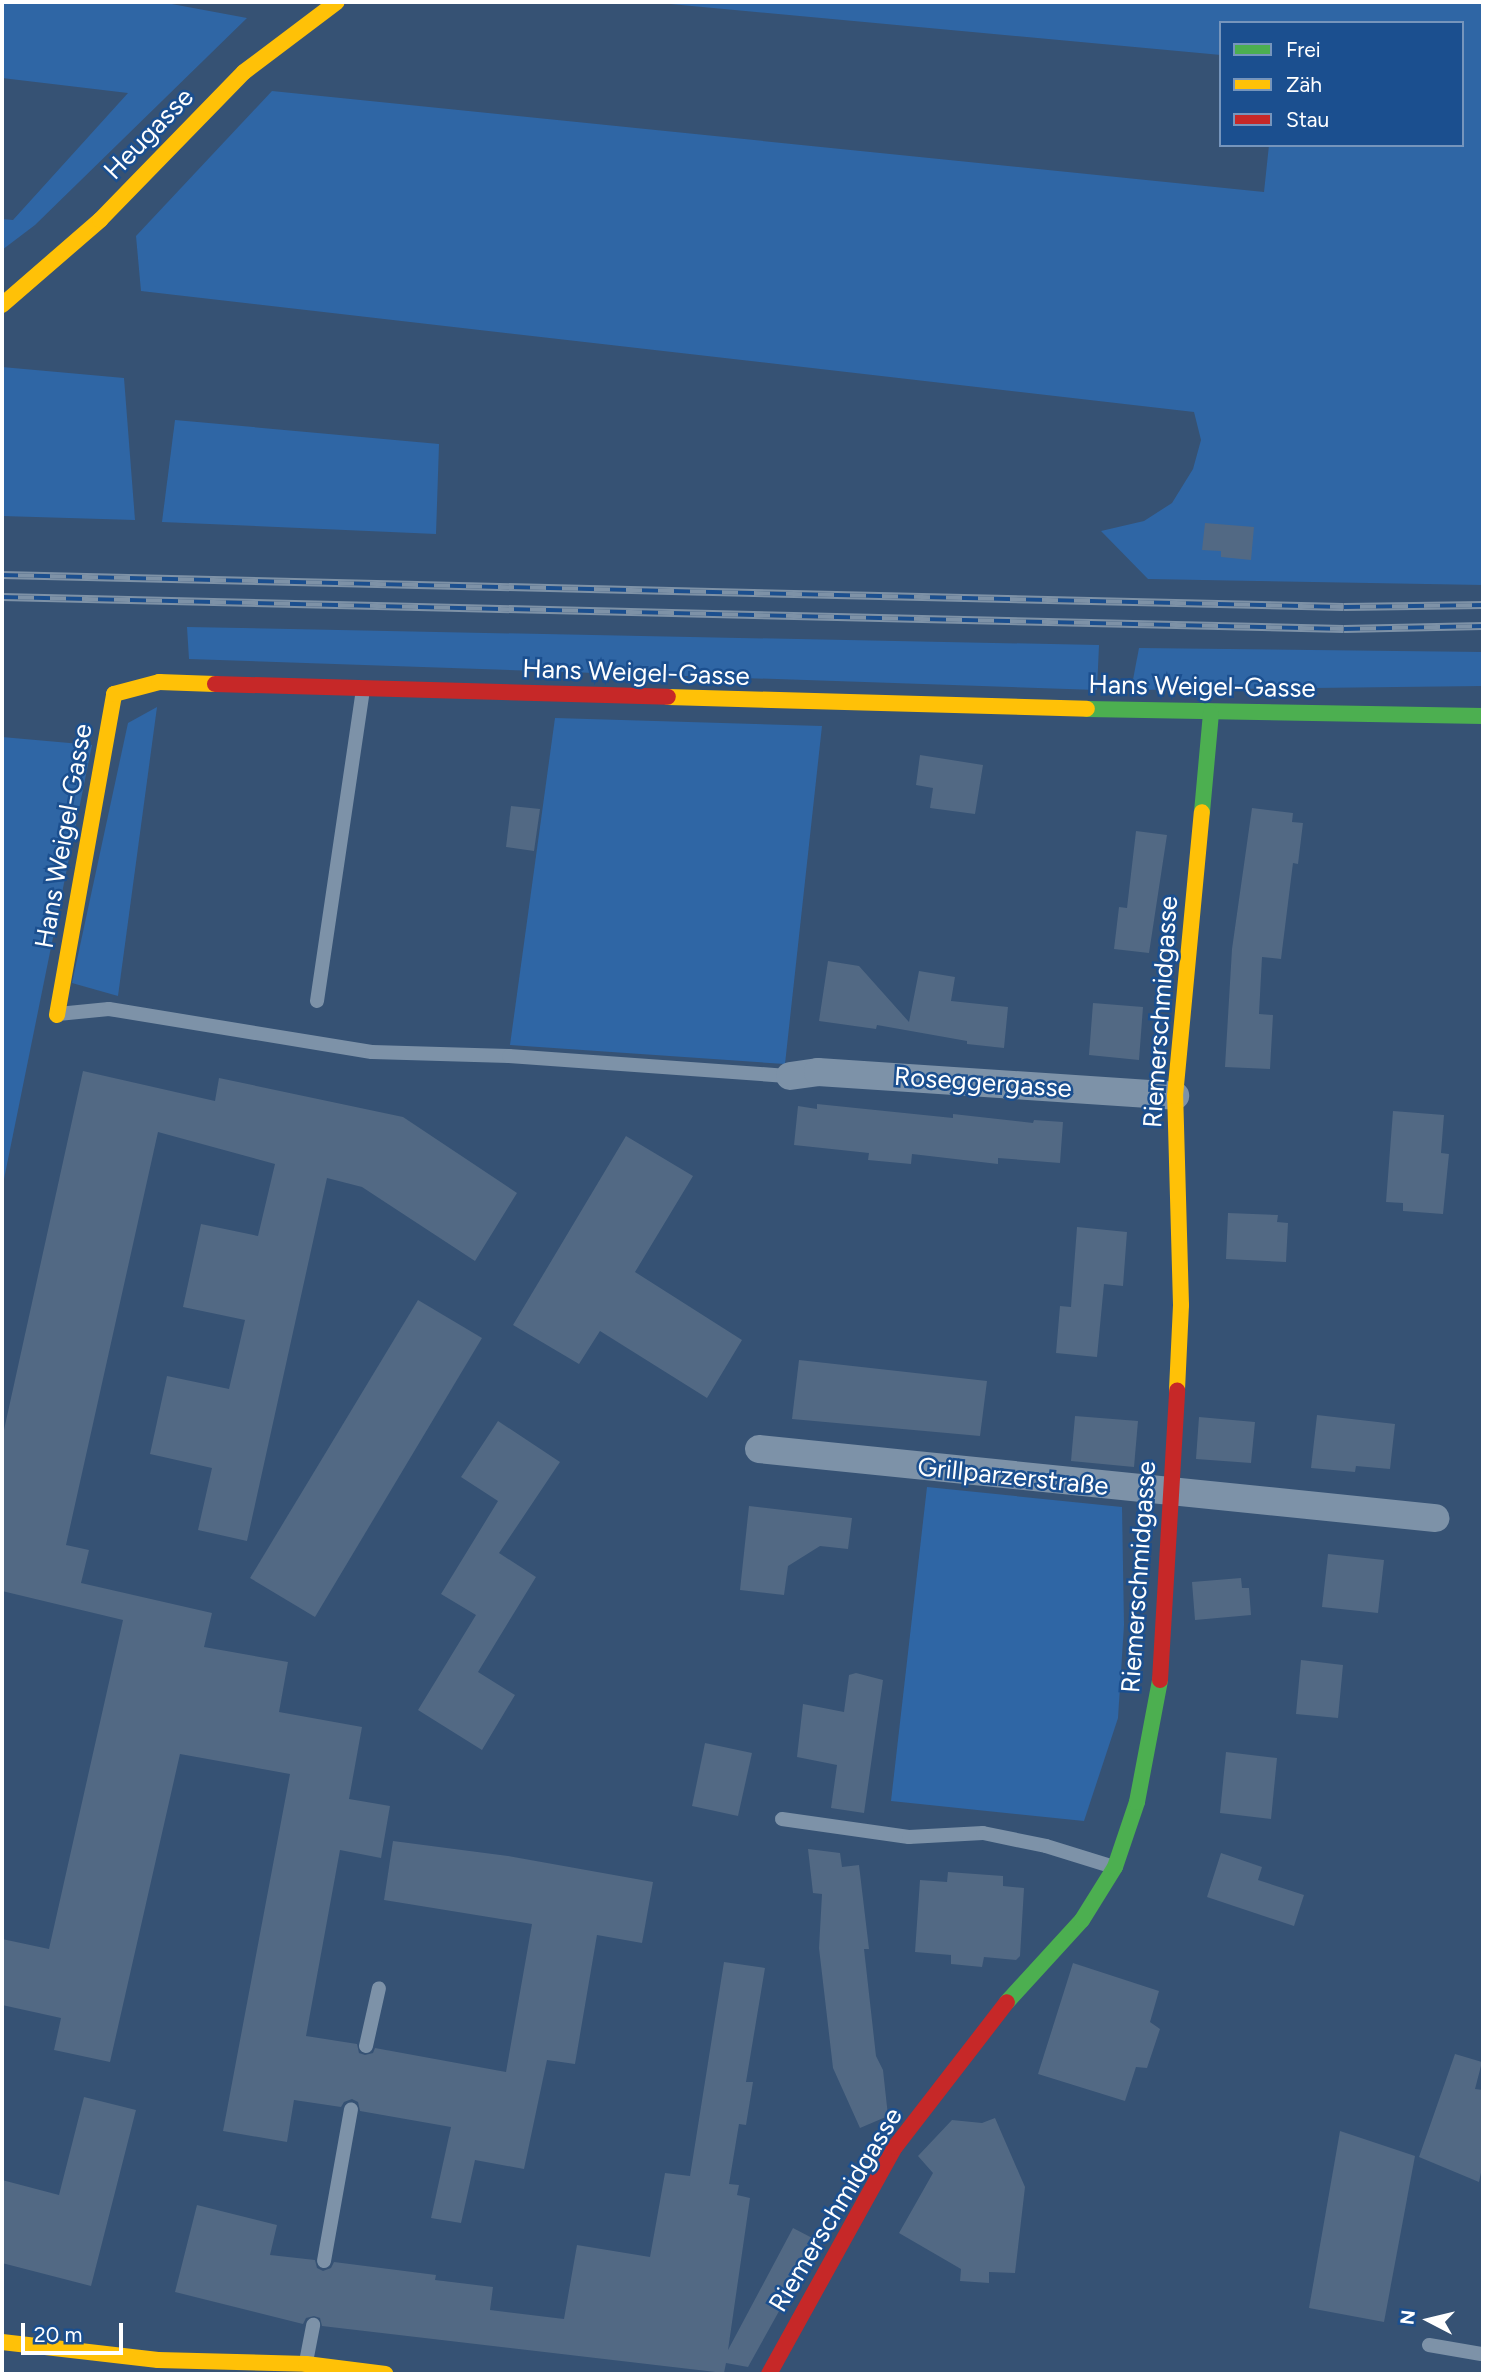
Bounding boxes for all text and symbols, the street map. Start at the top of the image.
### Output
legend [1219,21,1464,147]
text: Frei [1286,37,1321,62]
text: Zäh [1286,72,1322,97]
street label: Heugasse [98,82,200,186]
text: Stau [1286,107,1329,132]
street label: Hans Weigel-Gasse [522,653,750,693]
street label: Hans Weigel-Gasse [1088,669,1316,705]
street label: Hans Weigel-Gasse [29,721,99,951]
street label: Riemerschmidgasse [1137,895,1185,1129]
street label: Roseggergasse [893,1061,1073,1105]
street label: Grillparzerstraße [916,1451,1110,1503]
street label: Riemerschmidgasse [1115,1460,1163,1694]
street label: Riemerschmidgasse [763,2102,909,2318]
north arrow [1394,2285,1464,2355]
text: N [1395,2309,1420,2326]
scale bar [24,2310,126,2354]
text: 20 m [34,2322,82,2347]

